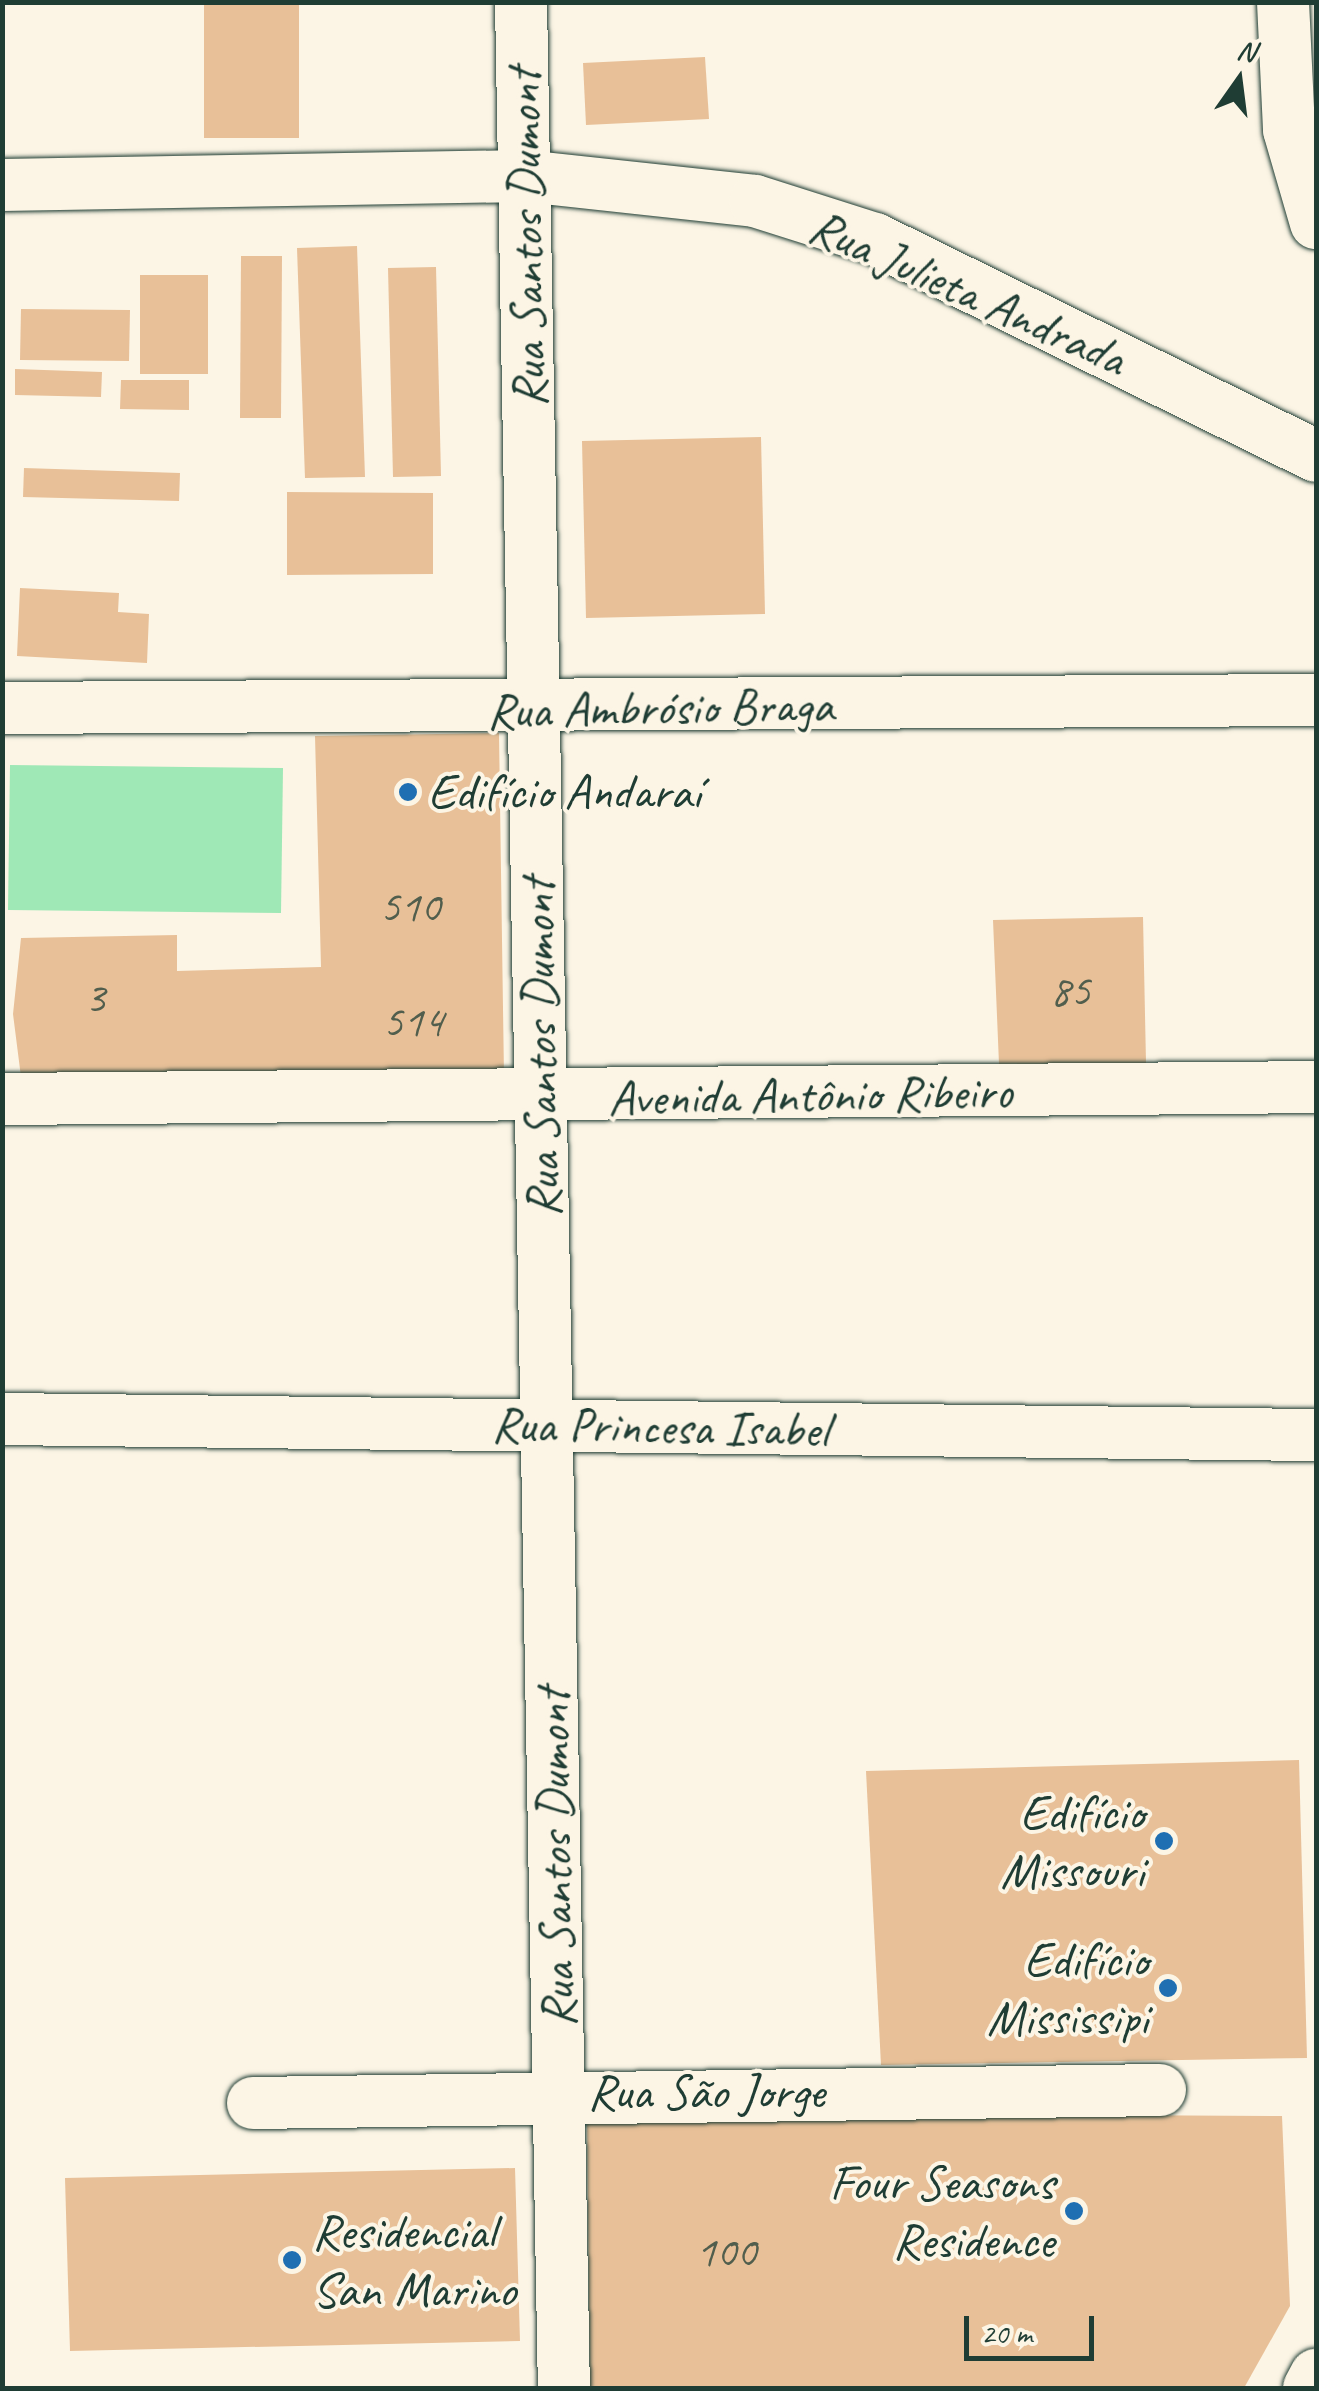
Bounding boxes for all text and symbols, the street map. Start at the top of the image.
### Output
north arrow [1189,30,1289,130]
text: N [1234,31,1259,69]
street label: Rua Santos Dumont [493,68,559,408]
street label: Rua Julieta Andrada [800,195,1136,389]
street label: Rua Ambrósio Braga [486,675,834,741]
place label: Edifício Andaraí [428,762,700,822]
marker: Edifício Andaraí [397,781,419,803]
street label: Rua Santos Dumont [507,878,573,1218]
house number: 510 [380,880,440,934]
house number: 85 [1050,964,1090,1018]
house number: 3 [85,971,105,1025]
house number: 514 [383,995,443,1049]
street label: Avenida Antônio Ribeiro [608,1061,1012,1129]
street label: Rua Princesa Isabel [490,1394,830,1460]
street label: Rua Santos Dumont [522,1688,588,2028]
place label: Edifício Missouri [1001,1782,1144,1900]
marker: Edifício Missouri [1153,1830,1175,1852]
place label: Edifício Mississipi [987,1929,1148,2046]
marker: Edifício Mississipi [1157,1977,1179,1999]
street label: Rua São Jorge [588,2062,824,2122]
place label: Four Seasons Residence [832,2152,1054,2270]
marker: Four Seasons Residence [1063,2200,1085,2222]
place label: Residencial San Marino [312,2201,518,2318]
house number: 100 [696,2225,756,2279]
marker: Residencial San Marino [281,2249,303,2271]
scale bar [969,2296,1099,2358]
text: 20 m [981,2314,1032,2352]

